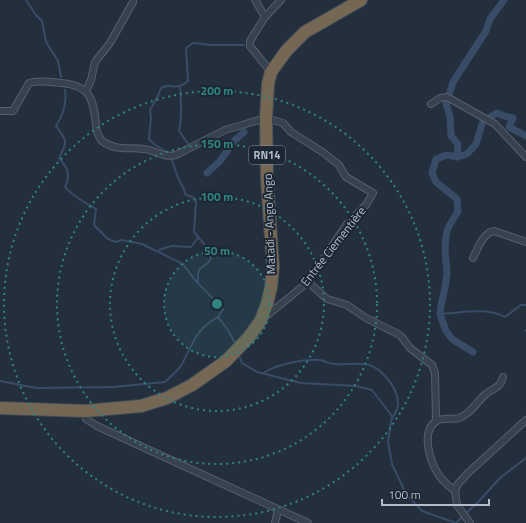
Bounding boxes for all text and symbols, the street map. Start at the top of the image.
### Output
text: 200 m [201,81,233,100]
text: 150 m [201,134,233,153]
road number: RN14 [249,146,285,164]
street label: Matadi - Ango Ango [258,173,280,275]
text: 100 m [201,187,233,206]
street label: Entrée Ciementière [296,202,370,290]
text: 50 m [204,241,230,260]
centre of rings [210,297,224,311]
scale bar [382,481,489,507]
text: 100 m [388,485,421,504]

